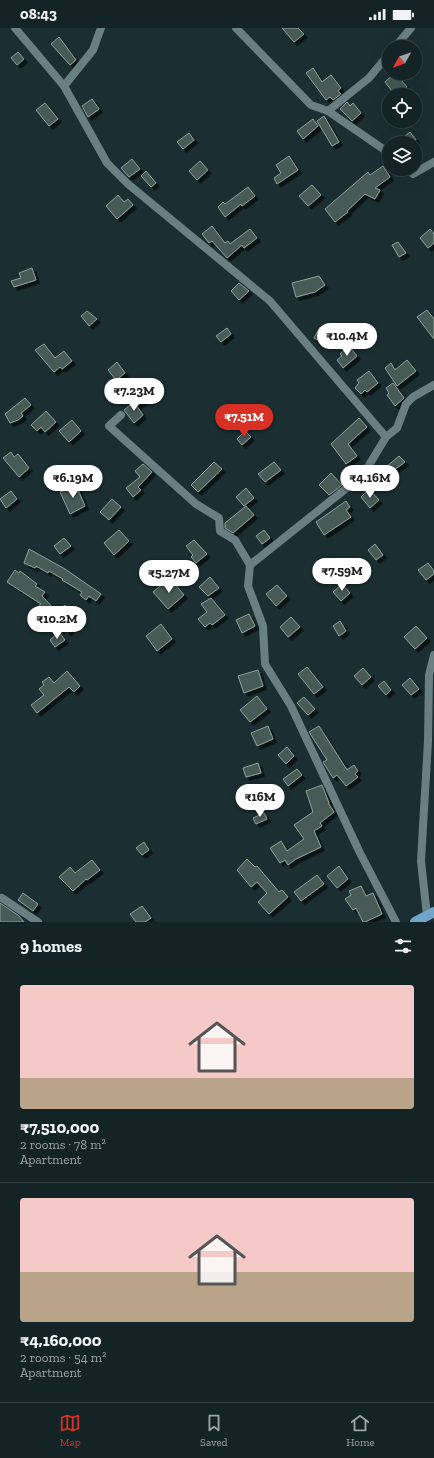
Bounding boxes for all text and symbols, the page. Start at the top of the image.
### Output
text: 08:43 [20,5,57,23]
north arrow [382,40,422,80]
map controls [382,40,422,176]
button: locate [382,88,422,128]
button: layers [382,136,422,176]
pin: ₹10.4M [314,323,380,357]
text: ₹10.4M [326,328,368,343]
pin: ₹7.23M [101,378,167,412]
text: ₹7.23M [113,383,155,398]
pin: ₹7.51M [211,404,277,438]
text: ₹7.51M [224,409,264,424]
pin: ₹6.19M [40,465,106,499]
pin: ₹4.16M [337,465,403,499]
text: ₹6.19M [53,470,93,485]
text: ₹4.16M [349,470,391,485]
pin: ₹7.59M [309,558,375,592]
pin: ₹5.27M [136,560,202,594]
text: ₹7.59M [321,563,363,578]
text: ₹5.27M [148,565,190,580]
pin: ₹10.2M [24,606,90,640]
text: ₹10.2M [36,611,78,626]
pin: ₹16M [236,784,284,818]
text: ₹16M [245,789,275,804]
icon: filters [392,935,414,957]
text: 9 homes [20,936,82,956]
icon: home [181,1011,253,1083]
text: ₹7,510,000 [20,1117,99,1137]
text: 2 rooms · 78 m² [20,1137,106,1152]
text: Apartment [20,1152,82,1167]
icon: home [181,1224,253,1296]
text: ₹4,160,000 [20,1330,102,1350]
text: 2 rooms · 54 m² [20,1350,106,1365]
text: Apartment [20,1365,82,1380]
tab: Map [59,1412,81,1449]
tab: Saved [200,1412,228,1449]
tab: Home [346,1412,375,1449]

